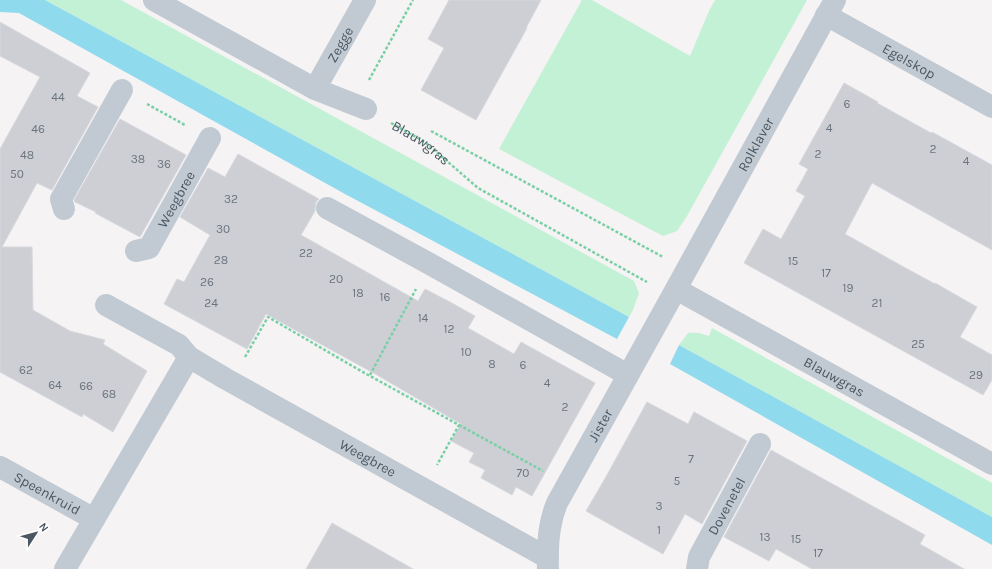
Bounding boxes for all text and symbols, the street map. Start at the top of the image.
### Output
street label: Zegge [324,24,357,66]
street label: Egelskop [879,40,938,83]
house number: 44 [51,90,65,104]
house number: 6 [844,97,851,111]
street label: Rolklaver [734,114,778,175]
street label: Blauwgras [389,117,453,169]
house number: 4 [826,121,833,135]
house number: 46 [31,122,45,136]
house number: 2 [930,142,937,156]
house number: 2 [815,147,822,161]
house number: 48 [20,148,34,162]
house number: 38 [131,152,145,166]
house number: 4 [963,154,970,168]
house number: 36 [157,157,171,171]
house number: 50 [10,167,24,181]
street label: Weegbree [154,168,199,231]
house number: 32 [224,192,238,206]
house number: 30 [216,222,230,236]
house number: 22 [299,246,313,260]
house number: 28 [214,253,228,267]
house number: 15 [788,254,799,268]
house number: 17 [821,266,831,280]
house number: 20 [329,272,343,286]
house number: 26 [200,275,214,289]
house number: 19 [843,281,853,295]
house number: 18 [352,286,364,300]
house number: 16 [380,290,391,304]
house number: 24 [204,296,218,310]
house number: 21 [872,296,882,310]
house number: 14 [418,311,429,325]
house number: 12 [444,322,455,336]
house number: 25 [911,337,925,351]
house number: 10 [460,345,472,359]
street label: Blauwgras [801,353,868,401]
house number: 8 [488,357,496,371]
house number: 6 [520,358,527,372]
house number: 62 [19,363,33,377]
house number: 29 [969,368,983,382]
house number: 4 [544,376,551,390]
house number: 64 [48,378,62,392]
house number: 66 [79,379,93,393]
house number: 68 [102,387,116,401]
house number: 2 [562,400,569,414]
street label: Jister [585,405,617,445]
street label: Weegbree [336,436,399,481]
house number: 7 [688,452,694,466]
house number: 70 [517,466,529,480]
street label: Speenkruid [11,468,83,519]
house number: 5 [674,474,681,488]
street label: Dovenetel [704,474,749,538]
house number: 3 [655,499,663,513]
north arrow [16,513,56,553]
text: N [36,520,51,534]
house number: 1 [657,523,661,537]
house number: 13 [759,530,771,544]
house number: 15 [791,532,802,546]
house number: 17 [813,546,823,560]

